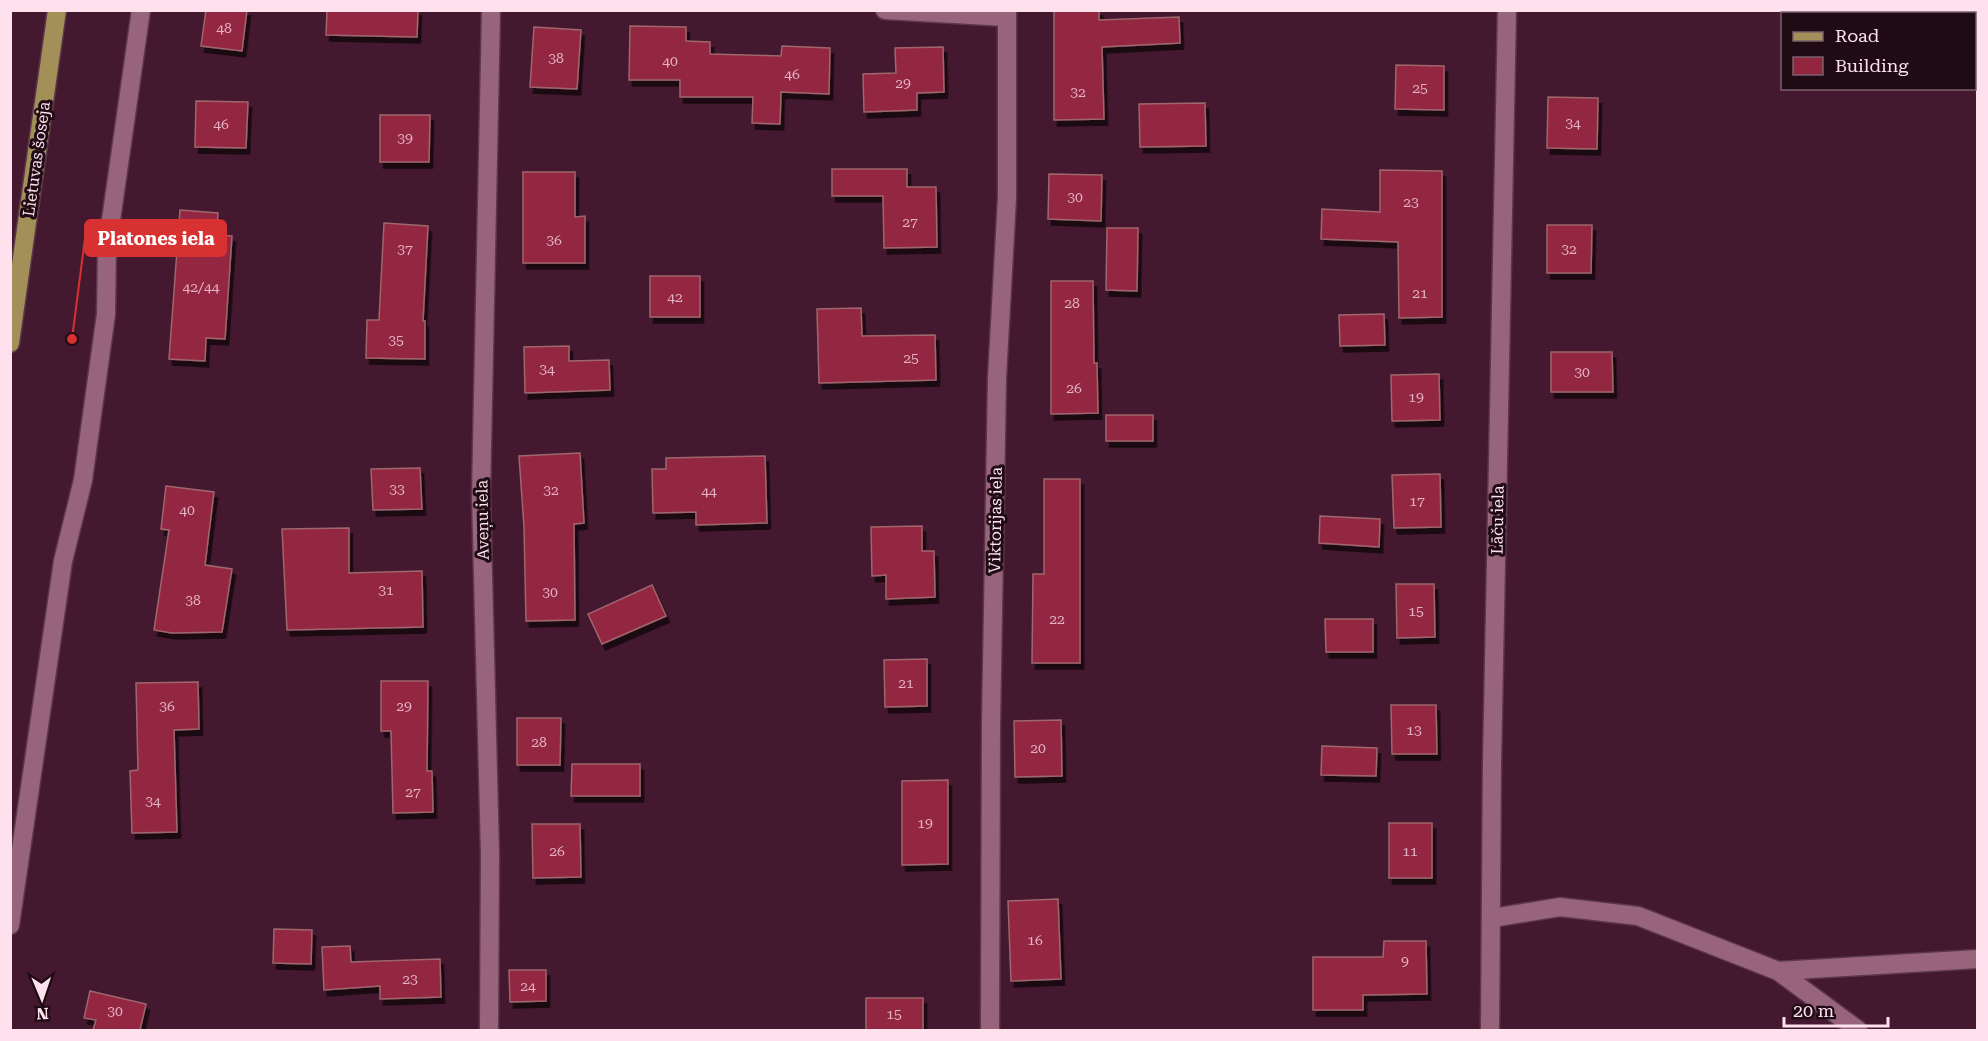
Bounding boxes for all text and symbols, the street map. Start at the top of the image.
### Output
legend [1781,12,1976,90]
house number: 48 [216,20,232,36]
text: Road [1835,25,1880,46]
house number: 38 [548,50,564,66]
house number: 40 [662,53,678,69]
text: Building [1835,55,1909,76]
house number: 46 [784,66,800,82]
house number: 29 [895,75,911,91]
house number: 25 [1412,80,1428,96]
house number: 32 [1070,84,1086,100]
street label: Lietuvas šoseja [19,100,54,218]
house number: 34 [1565,115,1581,131]
house number: 46 [213,116,229,132]
house number: 39 [397,130,413,146]
house number: 30 [1067,189,1083,205]
house number: 23 [1403,194,1419,210]
house number: 27 [902,214,918,230]
callout: Platones iela [85,220,226,256]
text: Platones iela [97,228,215,249]
house number: 36 [546,232,562,248]
house number: 37 [397,241,413,257]
house number: 32 [1561,241,1577,257]
house number: 42/44 [182,279,220,295]
house number: 21 [1412,285,1428,301]
house number: 42 [667,289,683,305]
house number: 28 [1064,295,1080,311]
house number: 35 [388,332,404,348]
house number: 25 [903,350,919,366]
house number: 34 [539,361,555,377]
house number: 30 [1574,364,1590,380]
house number: 26 [1066,380,1082,396]
house number: 19 [1408,389,1424,405]
street label: Viktorijas iela [985,466,1006,573]
street label: Aveņu iela [472,480,494,560]
house number: 33 [389,481,405,497]
house number: 32 [543,482,559,498]
house number: 44 [701,483,717,499]
street label: Lāču iela [1487,485,1508,555]
house number: 17 [1409,493,1425,509]
house number: 40 [179,502,195,518]
house number: 31 [378,582,394,598]
house number: 30 [542,584,558,600]
house number: 38 [185,592,201,608]
house number: 15 [1408,603,1424,619]
house number: 22 [1049,611,1065,627]
house number: 21 [898,675,914,691]
house number: 36 [159,698,175,714]
house number: 29 [396,698,412,714]
house number: 13 [1406,722,1422,738]
house number: 28 [531,734,547,750]
house number: 20 [1030,740,1046,756]
house number: 27 [405,784,421,800]
house number: 34 [145,793,161,809]
house number: 19 [917,815,933,831]
house number: 26 [549,843,565,859]
house number: 11 [1402,843,1418,859]
house number: 16 [1027,932,1043,948]
house number: 9 [1401,953,1409,969]
north arrow [12,969,72,1029]
house number: 23 [402,971,418,987]
house number: 24 [520,978,536,994]
scale bar [1784,990,1888,1028]
text: 20 m [1793,1000,1834,1021]
house number: 30 [107,1003,123,1019]
text: N [36,1004,49,1023]
house number: 15 [886,1006,902,1022]

